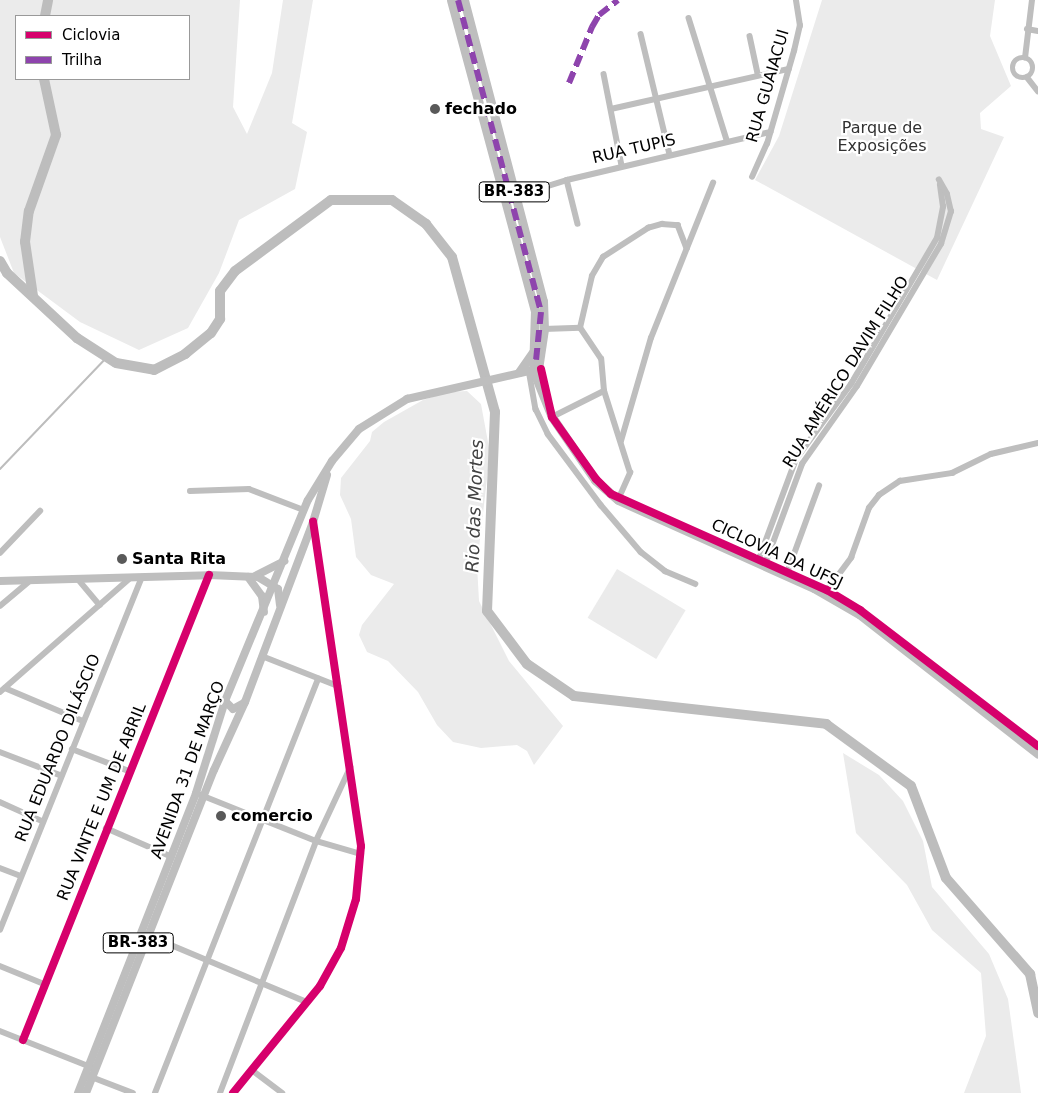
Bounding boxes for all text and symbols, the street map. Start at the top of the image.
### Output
legend [15,15,190,80]
text: Ciclovia [62,26,120,44]
street label: RUA GUAIACUI [743,27,793,145]
text: Trilha [62,51,102,69]
place label: fechado [445,99,517,119]
marker: fechado [429,103,441,115]
park label: Parque de Exposições [837,118,927,156]
street label: RUA TUPIS [590,130,678,168]
road number: BR-383 [478,180,550,204]
street label: RUA AMÉRICO DAVIM FILHO [779,273,913,471]
water label: Rio das Mortes [462,439,488,573]
street label: CICLOVIA DA UFSJ [708,515,846,593]
place label: Santa Rita [132,549,226,569]
marker: Santa Rita [116,553,128,565]
street label: RUA EDUARDO DILÁSCIO [11,651,105,845]
street label: AVENIDA 31 DE MARÇO [147,679,229,861]
street label: RUA VINTE E UM DE ABRIL [53,700,151,904]
place label: comercio [231,806,313,826]
marker: comercio [215,810,227,822]
road number: BR-383 [102,930,174,956]

